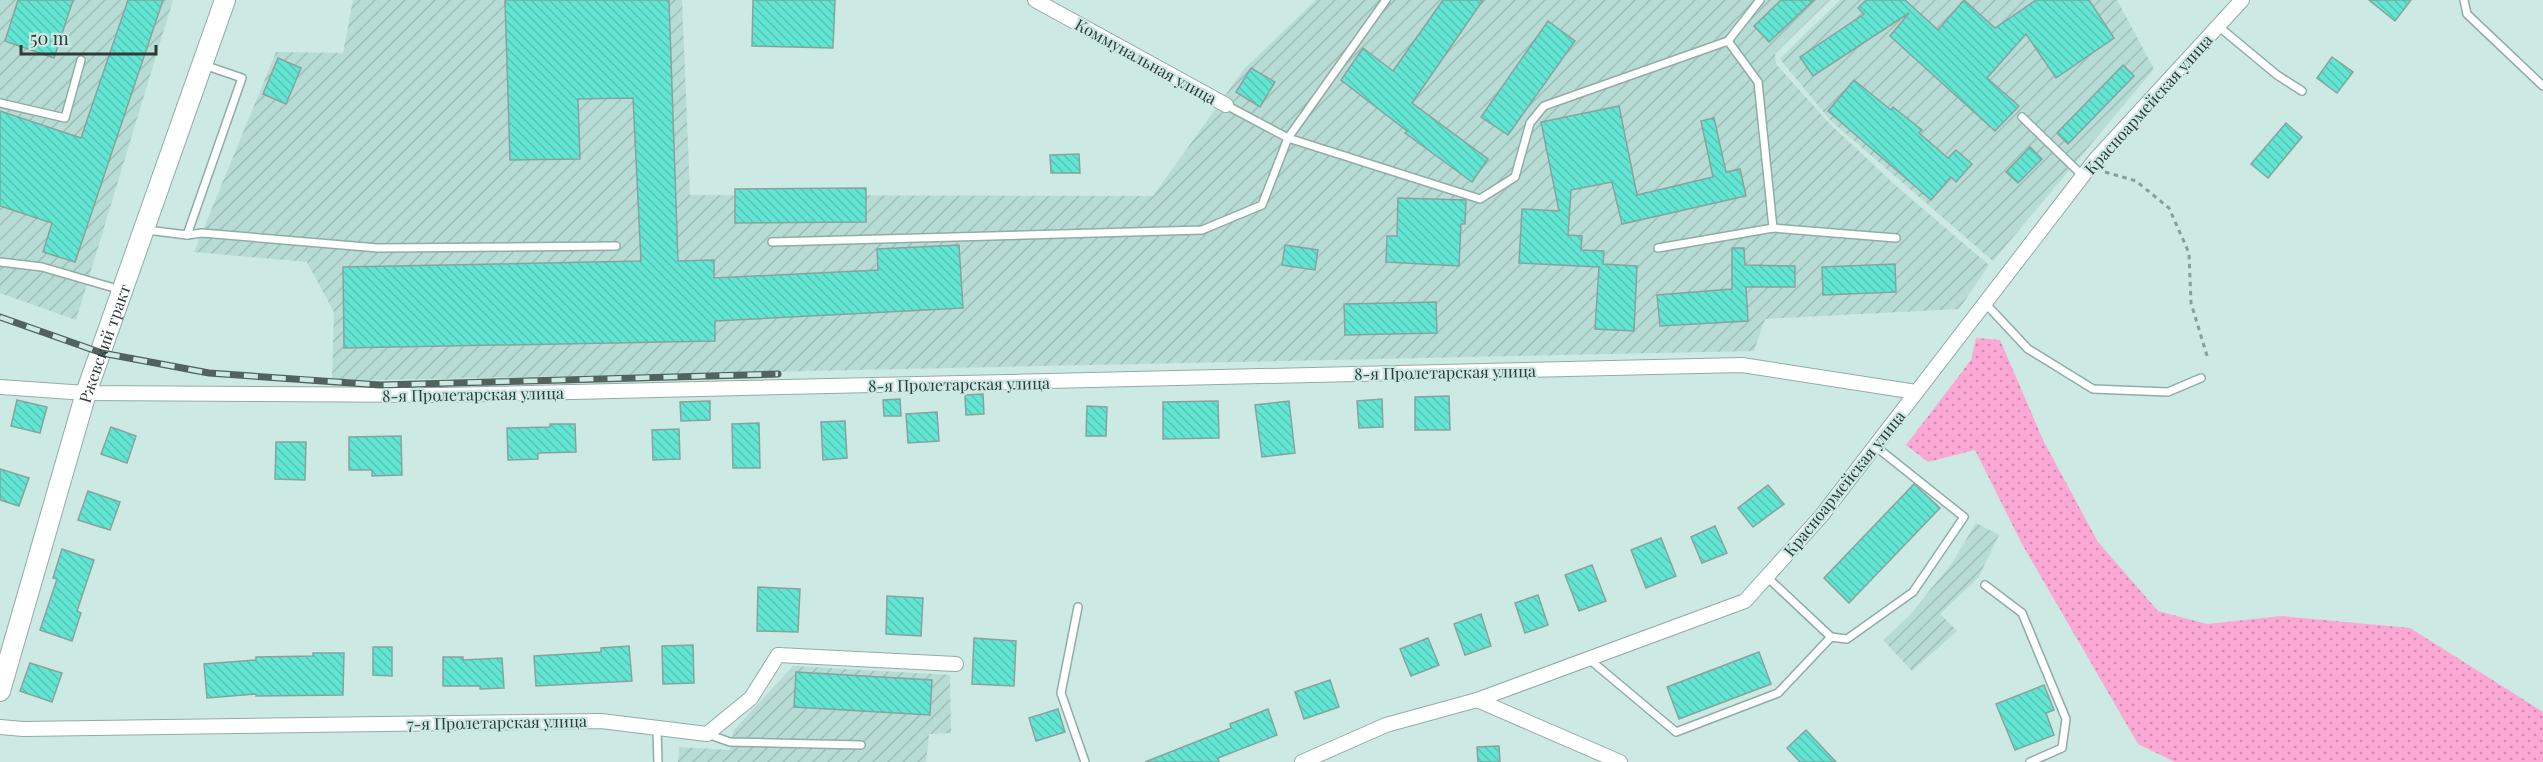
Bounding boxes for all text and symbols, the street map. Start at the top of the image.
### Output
street label: Коммунальная улица [1071,13,1221,109]
scale bar [21,18,156,56]
text: 50 m [30,26,69,50]
street label: Красноармейская улица [2079,29,2217,179]
street label: Ржевский тракт [73,281,134,405]
street label: 8-я Пролетарская улица [1354,360,1536,384]
street label: 8-я Пролетарская улица [868,372,1050,396]
street label: 8-я Пролетарская улица [382,382,564,406]
street label: Красноармейская улица [1779,406,1909,560]
street label: 7-я Пролетарская улица [407,710,587,734]

